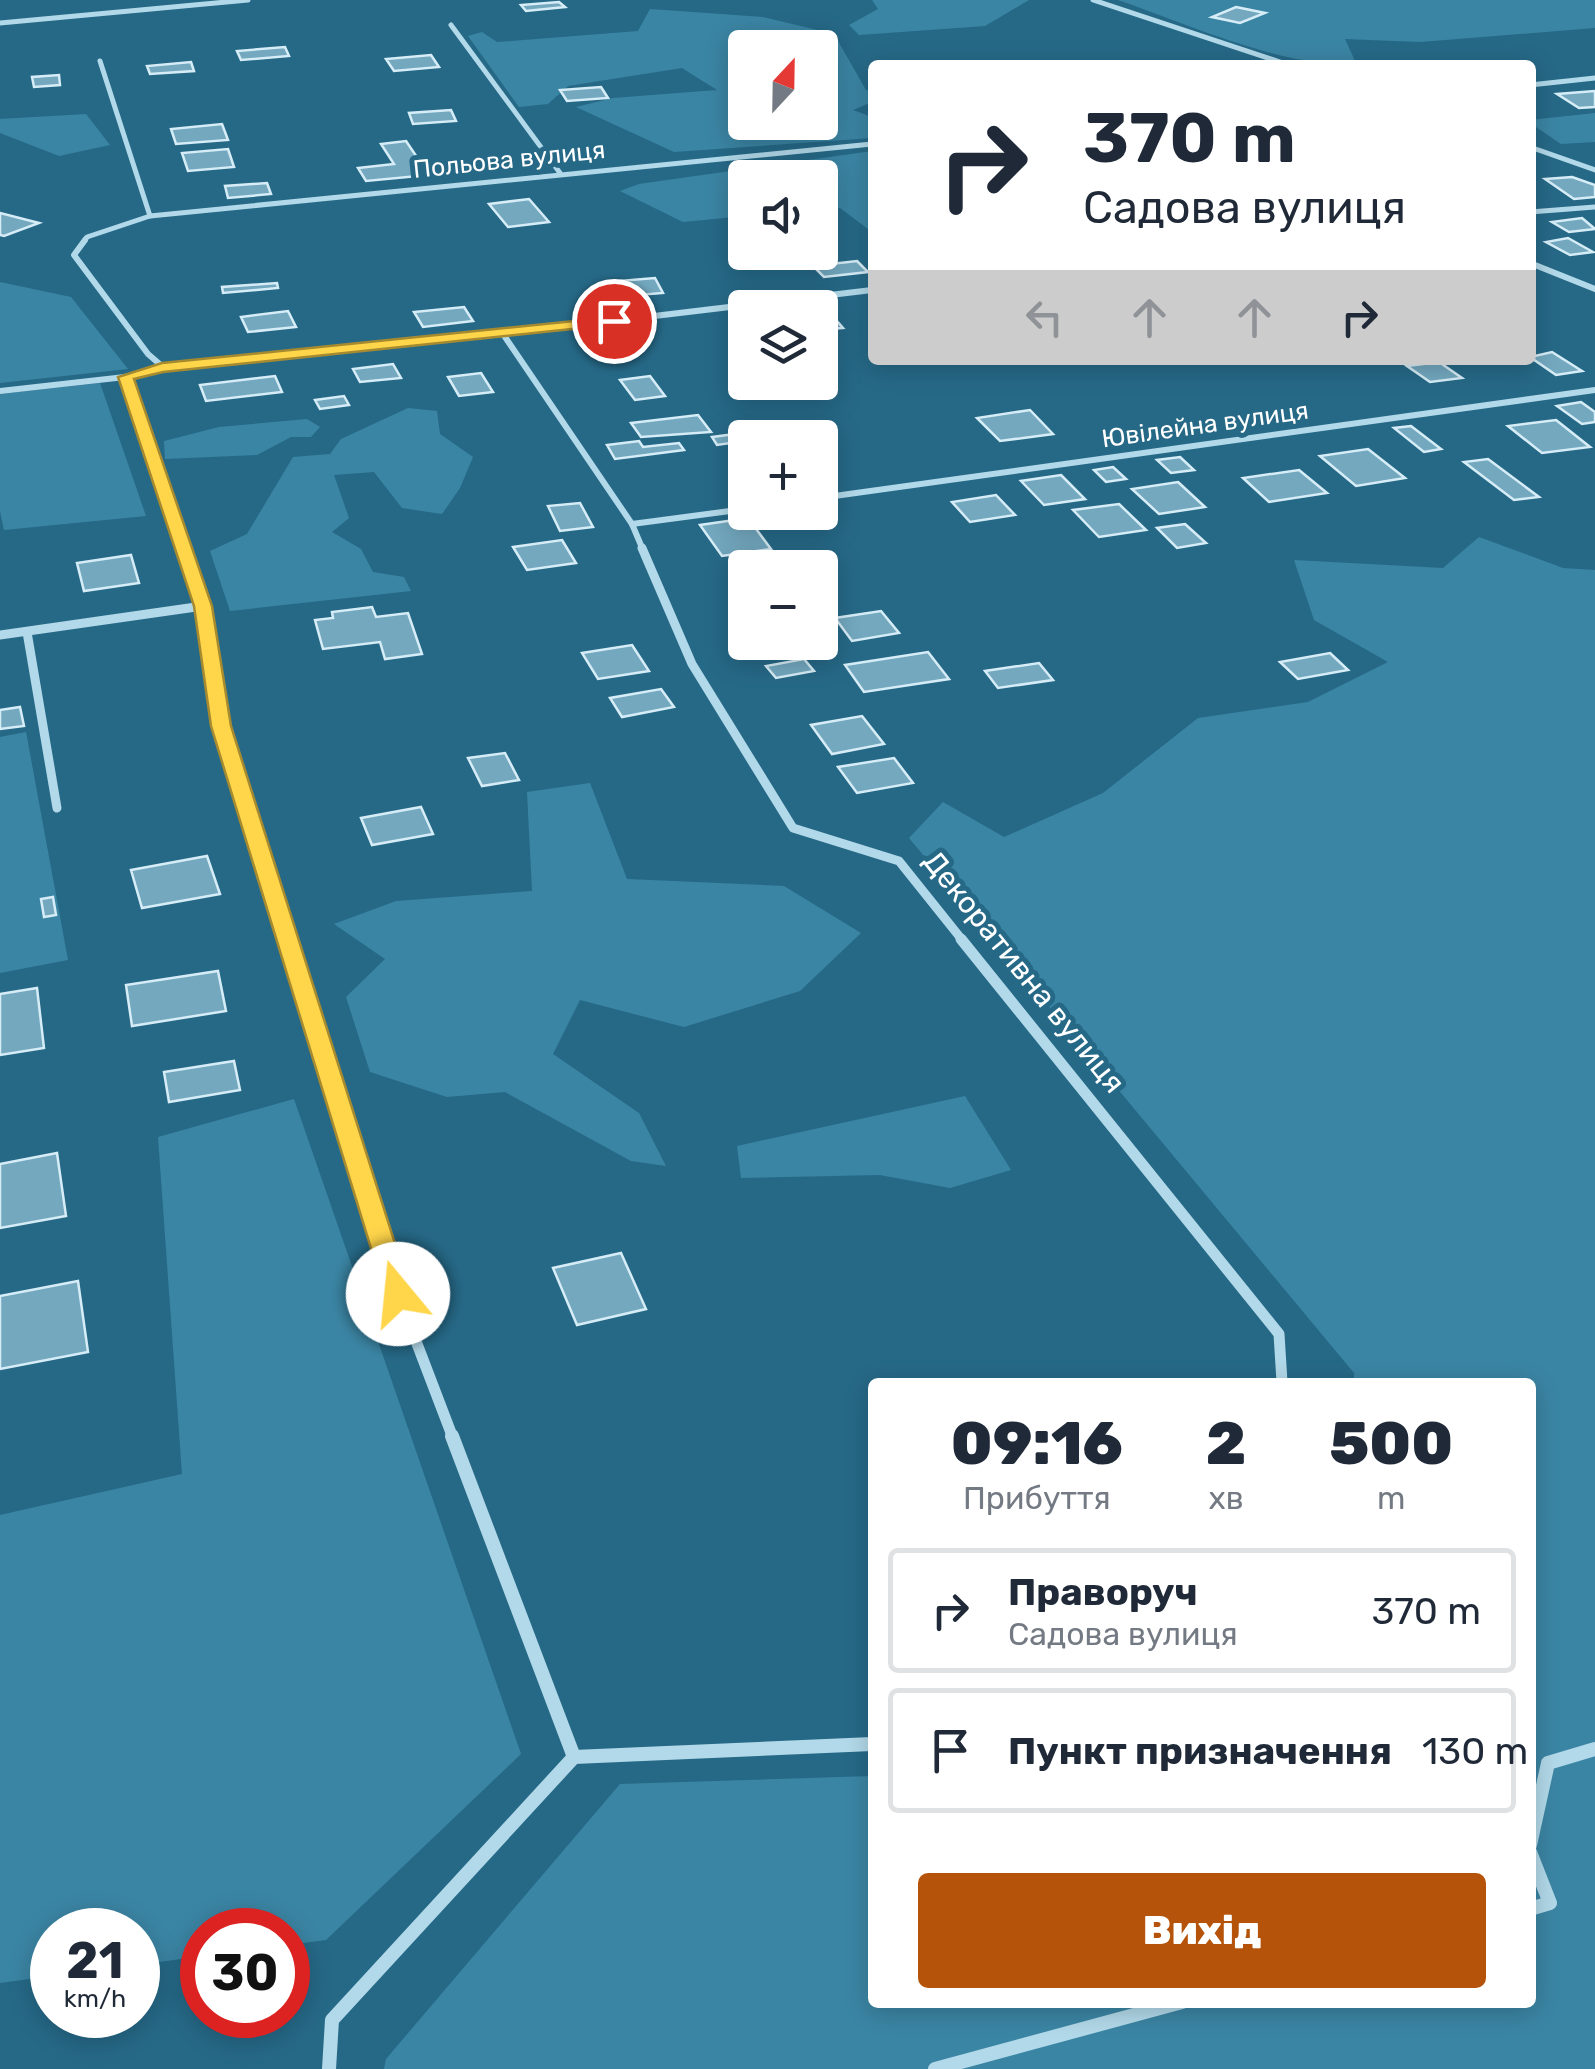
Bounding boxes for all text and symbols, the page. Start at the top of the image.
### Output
north arrow [728,30,838,140]
map controls [728,30,838,660]
text: 370 m [1083,97,1296,180]
icon: right [918,100,1048,230]
street label: Польова вулиця [412,135,607,184]
button: sound [728,160,838,270]
text: Садова вулиця [1083,181,1406,234]
pin [572,279,657,364]
button: layers [728,290,838,400]
icon: left [1017,290,1072,345]
icon: ahead [1122,290,1177,345]
icon: ahead [1227,290,1282,345]
icon: right [1332,290,1387,345]
icon: arrive [587,294,642,349]
street label: Ювілейна вулиця [1100,396,1310,453]
button: + [728,420,838,530]
button: − [728,550,838,660]
street label: Декоративна вулиця [915,844,1133,1100]
position arrow [346,1242,450,1346]
text: 09:16 [951,1408,1123,1479]
text: 2 [1206,1408,1246,1479]
text: 500 [1329,1408,1453,1479]
text: Прибуття [963,1479,1111,1517]
text: хв [1208,1479,1244,1517]
text: m [1377,1479,1405,1517]
text: Праворуч [1008,1569,1198,1615]
icon: right [923,1583,978,1638]
text: 370 m [1371,1588,1481,1634]
text: Садова вулиця [1008,1615,1238,1653]
icon: arrive [923,1723,978,1778]
text: Пункт призначення [1008,1728,1392,1774]
text: 130 m [1422,1728,1528,1774]
button: Вихід [918,1873,1486,1988]
speed limit sign: 30 [180,1908,310,2038]
text: 21 [66,1931,124,1991]
text: km/h [64,1984,126,2013]

